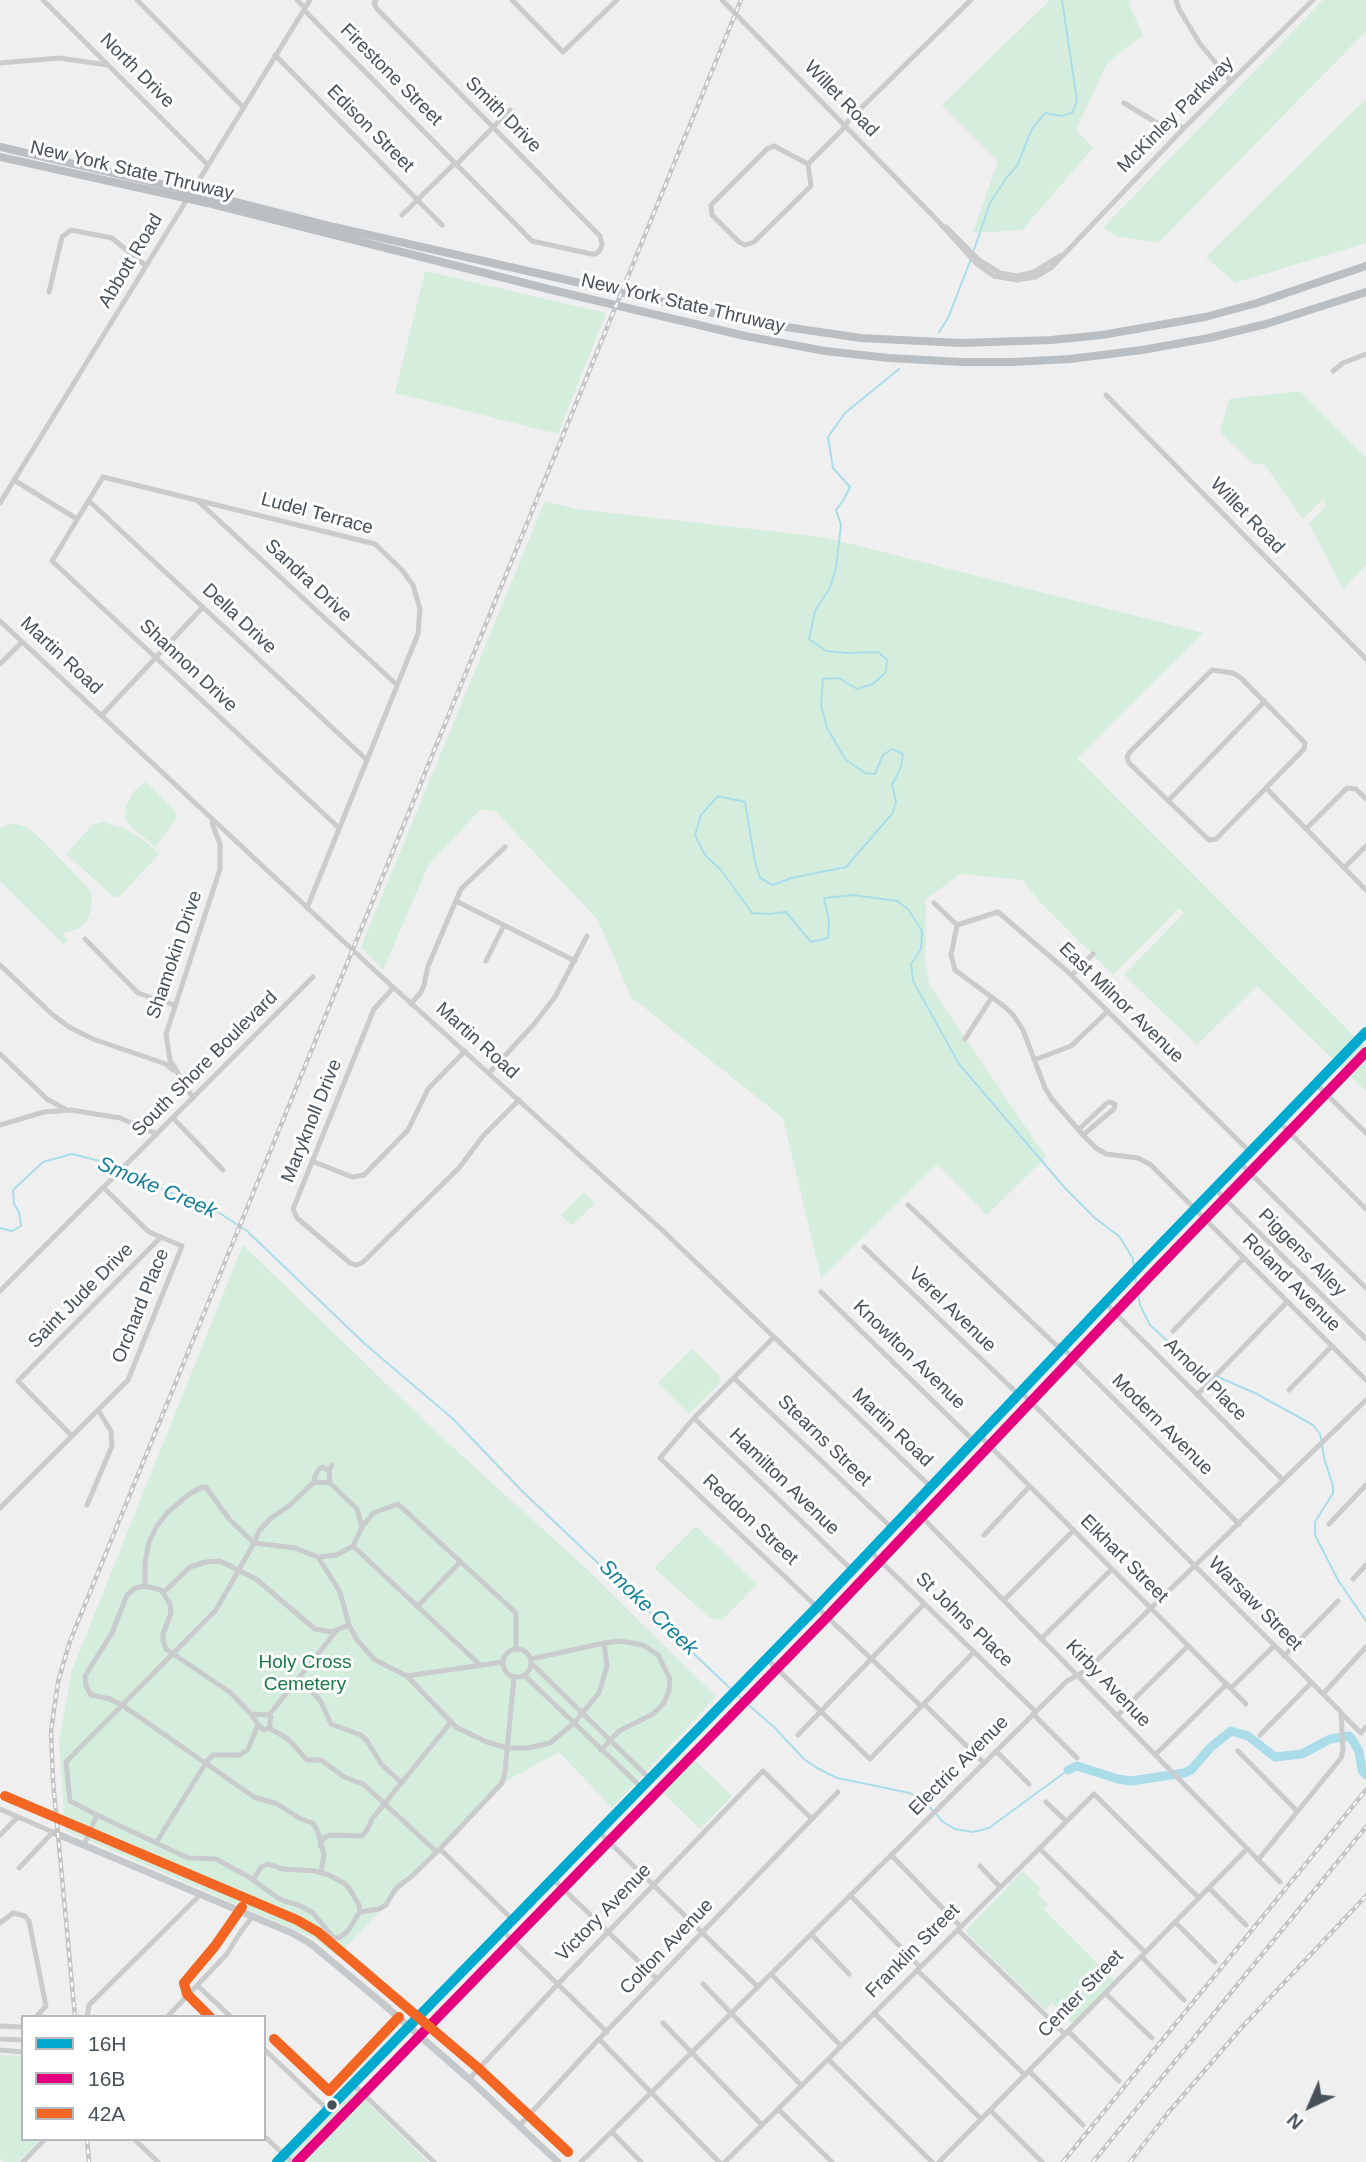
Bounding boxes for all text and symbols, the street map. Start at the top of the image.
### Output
street label: Firestone Street [335,19,447,131]
street label: North Drive [95,29,179,113]
street label: McKinley Parkway [1113,52,1239,178]
street label: Willet Road [799,56,883,142]
street label: Smith Drive [460,72,546,158]
street label: Edison Street [322,81,418,177]
street label: New York State Thruway [28,136,236,206]
street label: Abbott Road [94,210,168,312]
street label: New York State Thruway [579,269,787,339]
street label: Willet Road [1205,473,1289,559]
street label: Ludel Terrace [258,488,376,540]
street label: Sandra Drive [260,535,356,627]
street label: Della Drive [197,579,281,659]
street label: Martin Road [15,612,107,700]
street label: Shannon Drive [134,615,242,717]
street label: Shamokin Drive [142,888,208,1022]
street label: East Milnor Avenue [1054,938,1188,1068]
street label: South Shore Boulevard [127,986,283,1142]
street label: Martin Road [431,998,523,1084]
street label: Maryknoll Drive [277,1056,347,1186]
water label: Smoke Creek [94,1152,220,1224]
street label: Piggens Alley [1253,1204,1351,1302]
street label: Roland Avenue [1237,1229,1345,1337]
street label: Saint Jude Drive [24,1239,138,1353]
street label: Orchard Place [108,1245,174,1367]
street label: Verel Avenue [904,1263,1000,1357]
street label: Knowlton Avenue [848,1296,970,1414]
street label: Arnold Place [1159,1334,1251,1426]
street label: Modern Avenue [1107,1370,1217,1480]
street label: Martin Road [847,1384,937,1472]
street label: Stearns Street [772,1391,876,1491]
street label: Hamilton Avenue [724,1424,844,1540]
street label: Reddon Street [697,1470,803,1570]
street label: Elkhart Street [1075,1510,1173,1608]
street label: Warsaw Street [1203,1552,1307,1656]
water label: Smoke Creek [593,1555,703,1661]
street label: St Johns Place [910,1568,1018,1672]
street label: Kirby Avenue [1061,1636,1155,1732]
park label: Holy Cross Cemetery [259,1652,351,1696]
street label: Electric Avenue [904,1711,1014,1821]
street label: Victory Avenue [552,1859,656,1967]
street label: Colton Avenue [616,1894,718,2000]
street label: Franklin Street [861,1899,965,2003]
street label: Center Street [1034,1945,1128,2043]
legend [21,2015,266,2141]
text: 16H [88,2032,127,2055]
text: 16B [88,2067,125,2090]
north arrow [1275,2071,1345,2141]
unlabelled marker [325,2098,339,2112]
text: 42A [88,2102,125,2125]
text: N [1283,2109,1307,2134]

